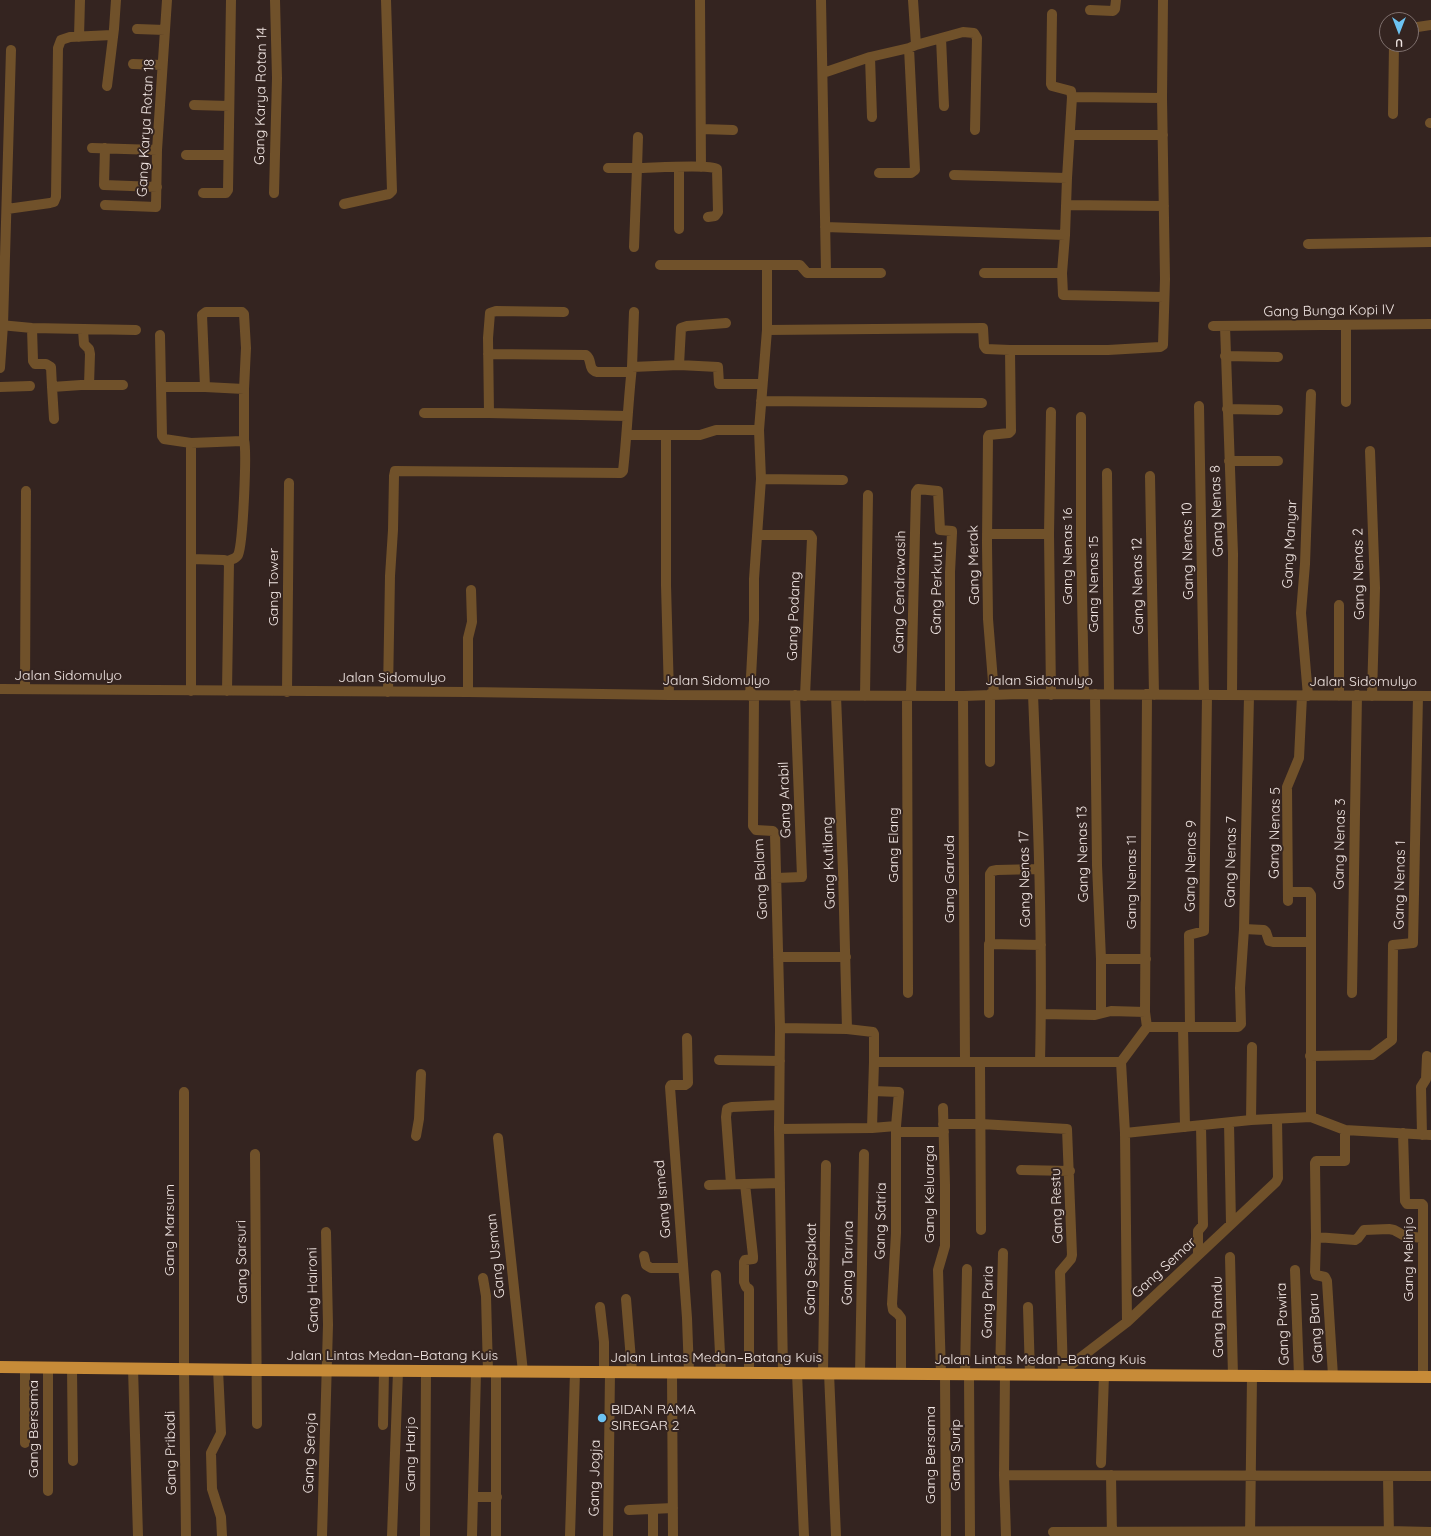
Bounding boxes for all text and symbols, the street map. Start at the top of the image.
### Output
north arrow [1379,12,1419,52]
street label: Gang Karya Rotan 14 [251,27,271,165]
text: U [1395,36,1403,50]
street label: Gang Karya Rotan 18 [134,59,158,197]
street label: Gang Bunga Kopi IV [1263,301,1395,321]
street label: Gang Nenas 8 [1207,465,1227,557]
street label: Gang Manyar [1279,499,1301,589]
street label: Gang Nenas 10 [1179,502,1197,600]
street label: Gang Nenas 16 [1060,508,1076,604]
street label: Gang Merak [965,525,983,605]
street label: Gang Nenas 2 [1350,528,1368,620]
street label: Gang Cendrawasih [891,530,909,654]
street label: Gang Nenas 15 [1086,536,1102,632]
street label: Gang Nenas 12 [1129,537,1147,635]
street label: Gang Perkutut [928,541,946,635]
street label: Gang Tower [266,548,282,626]
street label: Gang Podang [784,571,804,661]
street label: Jalan Sidomulyo [14,668,122,684]
street label: Jalan Sidomulyo [338,670,446,686]
street label: Jalan Sidomulyo [662,673,770,689]
street label: Jalan Sidomulyo [985,673,1093,689]
street label: Jalan Sidomulyo [1309,674,1417,690]
street label: Gang Arabil [775,761,795,839]
street label: Gang Nenas 5 [1266,787,1284,879]
street label: Gang Nenas 3 [1331,798,1349,890]
street label: Gang Nenas 13 [1074,806,1092,902]
street label: Gang Elang [886,807,902,883]
street label: Gang Kutilang [819,816,839,910]
street label: Gang Nenas 7 [1222,816,1240,908]
street label: Gang Nenas 9 [1182,820,1200,912]
street label: Gang Nenas 17 [1016,831,1034,927]
street label: Gang Garuda [942,835,958,923]
street label: Gang Nenas 11 [1124,835,1140,929]
street label: Gang Balam [750,838,772,920]
street label: Gang Nenas 1 [1391,840,1409,930]
street label: Gang Keluarga [922,1145,938,1243]
street label: Gang Ismed [651,1159,675,1239]
street label: Gang Restu [1047,1168,1067,1244]
street label: Gang Satria [872,1182,890,1260]
street label: Gang Marsum [162,1184,178,1276]
street label: Gang Usman [483,1213,509,1299]
street label: Gang Melinjo [1401,1216,1417,1302]
street label: Gang Sarsuri [233,1220,251,1304]
street label: Gang Taruna [839,1221,857,1305]
street label: Gang Sepakat [802,1223,820,1315]
street label: Gang Semar [1128,1234,1200,1302]
street label: Gang Haironi [304,1247,322,1333]
street label: Gang Paria [979,1266,997,1338]
street label: Gang Randu [1209,1276,1227,1358]
street label: Gang Pawira [1273,1282,1293,1366]
street label: Gang Baru [1305,1292,1327,1364]
street label: Jalan Lintas Medan–Batang Kuis [286,1348,498,1364]
street label: Jalan Lintas Medan–Batang Kuis [610,1350,822,1366]
street label: Jalan Lintas Medan–Batang Kuis [934,1352,1146,1368]
street label: Gang Bersama [26,1380,42,1478]
place label: BIDAN RAMA SIREGAR 2 [611,1402,696,1434]
street label: Gang Bersama [923,1406,939,1504]
street label: Gang Pribadi [162,1411,180,1495]
street label: Gang Seroja [300,1412,320,1494]
marker: BIDAN RAMA SIREGAR 2 [596,1412,608,1424]
street label: Gang Harjo [403,1416,419,1492]
street label: Gang Surip [948,1419,964,1491]
street label: Gang Jogja [586,1440,604,1516]

